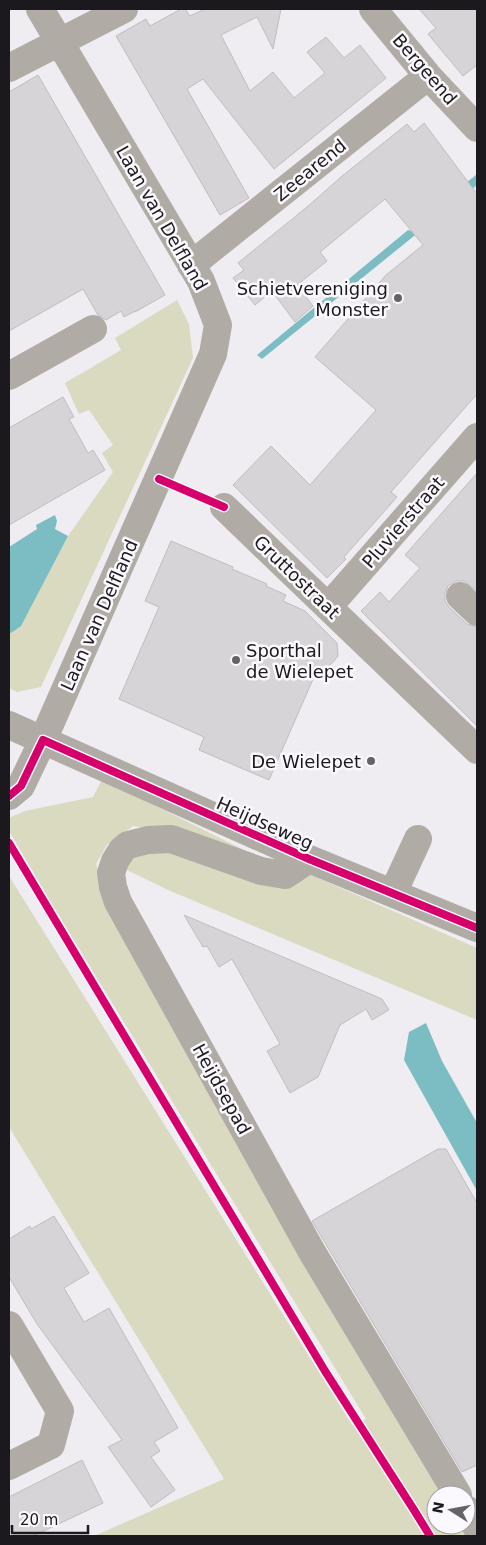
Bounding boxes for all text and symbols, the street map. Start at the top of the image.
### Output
street label: Bergeend [389,29,461,109]
street label: Zeearend [270,135,350,205]
street label: Laan van Delfland [112,142,212,294]
place label: Schietvereniging Monster [237,278,389,320]
marker: Schietvereniging Monster [392,292,404,304]
street label: Pluvierstraat [358,472,448,572]
street label: Gruttostraat [250,531,344,623]
street label: Laan van Delfland [56,536,142,694]
place label: Sporthal de Wielepet [246,640,353,682]
marker: Sporthal de Wielepet [230,654,242,666]
place label: De Wielepet [251,751,361,772]
marker: De Wielepet [365,755,377,767]
street label: Heijdseweg [213,792,317,854]
street label: Heijdsepad [188,1040,256,1138]
north arrow [426,1485,476,1535]
text: N [429,1500,447,1515]
scale bar [12,1502,89,1534]
text: 20 m [20,1511,58,1529]

